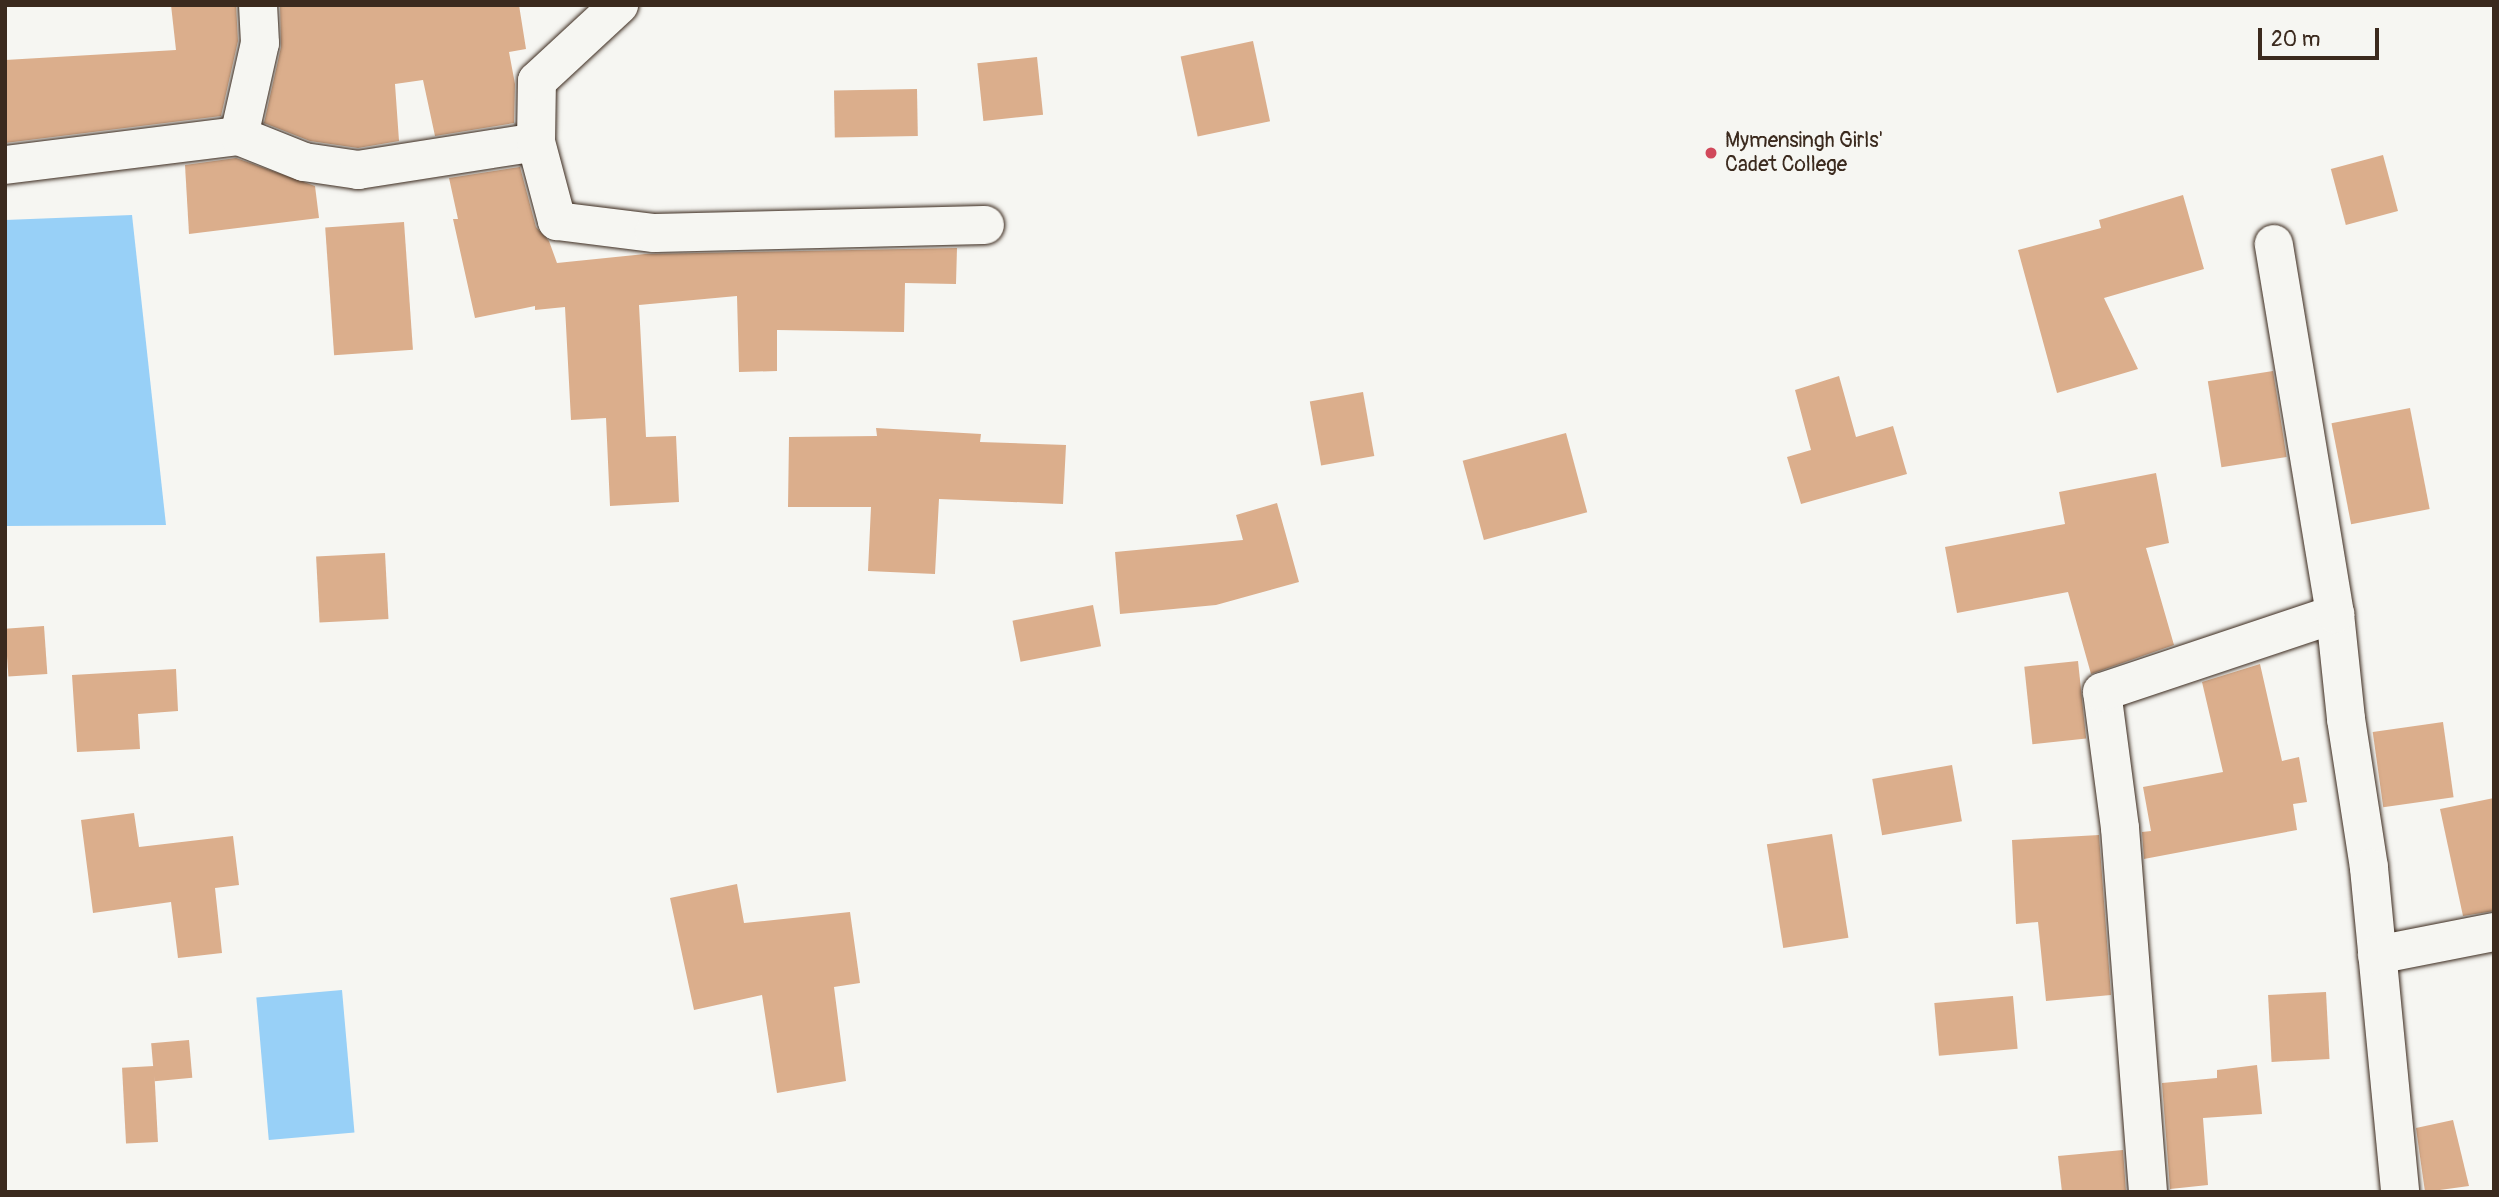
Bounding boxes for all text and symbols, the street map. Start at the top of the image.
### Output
scale bar [2261,14,2382,58]
text: 20 m [2271,26,2320,53]
place label: Mymensingh Girls' Cadet College [1725,128,1883,178]
marker: Mymensingh Girls' Cadet College [1703,145,1719,161]

